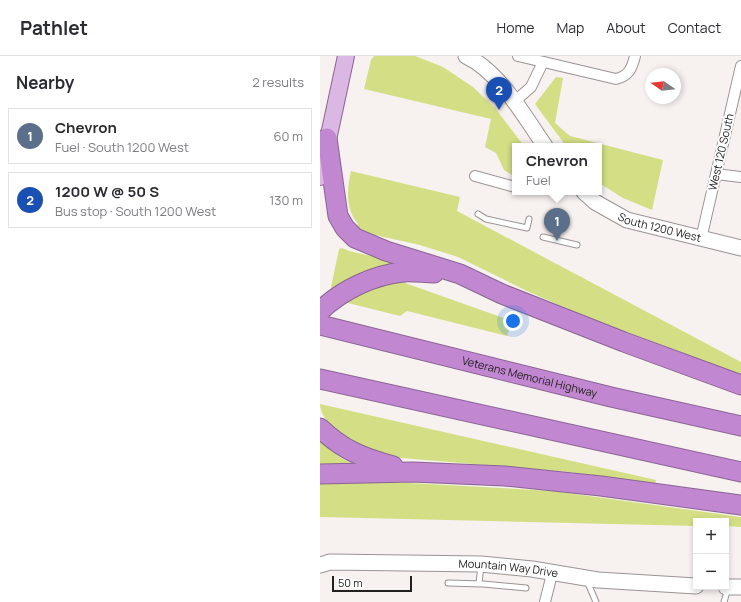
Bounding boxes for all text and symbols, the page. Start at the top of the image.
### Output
text: Pathlet [20,15,88,41]
text: Home [497,18,534,37]
text: Map [556,18,584,37]
text: About [606,18,646,37]
text: Contact [668,18,721,37]
north arrow [645,68,681,104]
text: Nearby [16,71,74,94]
text: 2 results [252,73,304,91]
pin: 2 [486,77,512,110]
street label: West 120 South [704,112,737,192]
text: Chevron [55,117,117,138]
text: 1 [27,127,33,145]
text: 60 m [273,127,303,145]
text: Fuel · South 1200 West [55,138,189,156]
popup [512,143,602,195]
text: Chevron [526,150,588,171]
text: Fuel [526,171,551,189]
text: 1200 W @ 50 S [55,181,159,202]
text: 2 [26,191,34,209]
text: 130 m [269,191,303,209]
text: Bus stop · South 1200 West [55,202,216,220]
pin: 1 [544,208,570,241]
street label: South 1200 West [615,208,703,245]
your location [503,311,523,331]
street label: Veterans Memorial Highway [460,352,599,400]
map controls [693,518,729,590]
button: + [693,518,729,554]
button: − [693,554,729,590]
street label: Mountain Way Drive [458,556,560,580]
scale bar [332,574,412,593]
text: 50 m [338,575,363,590]

